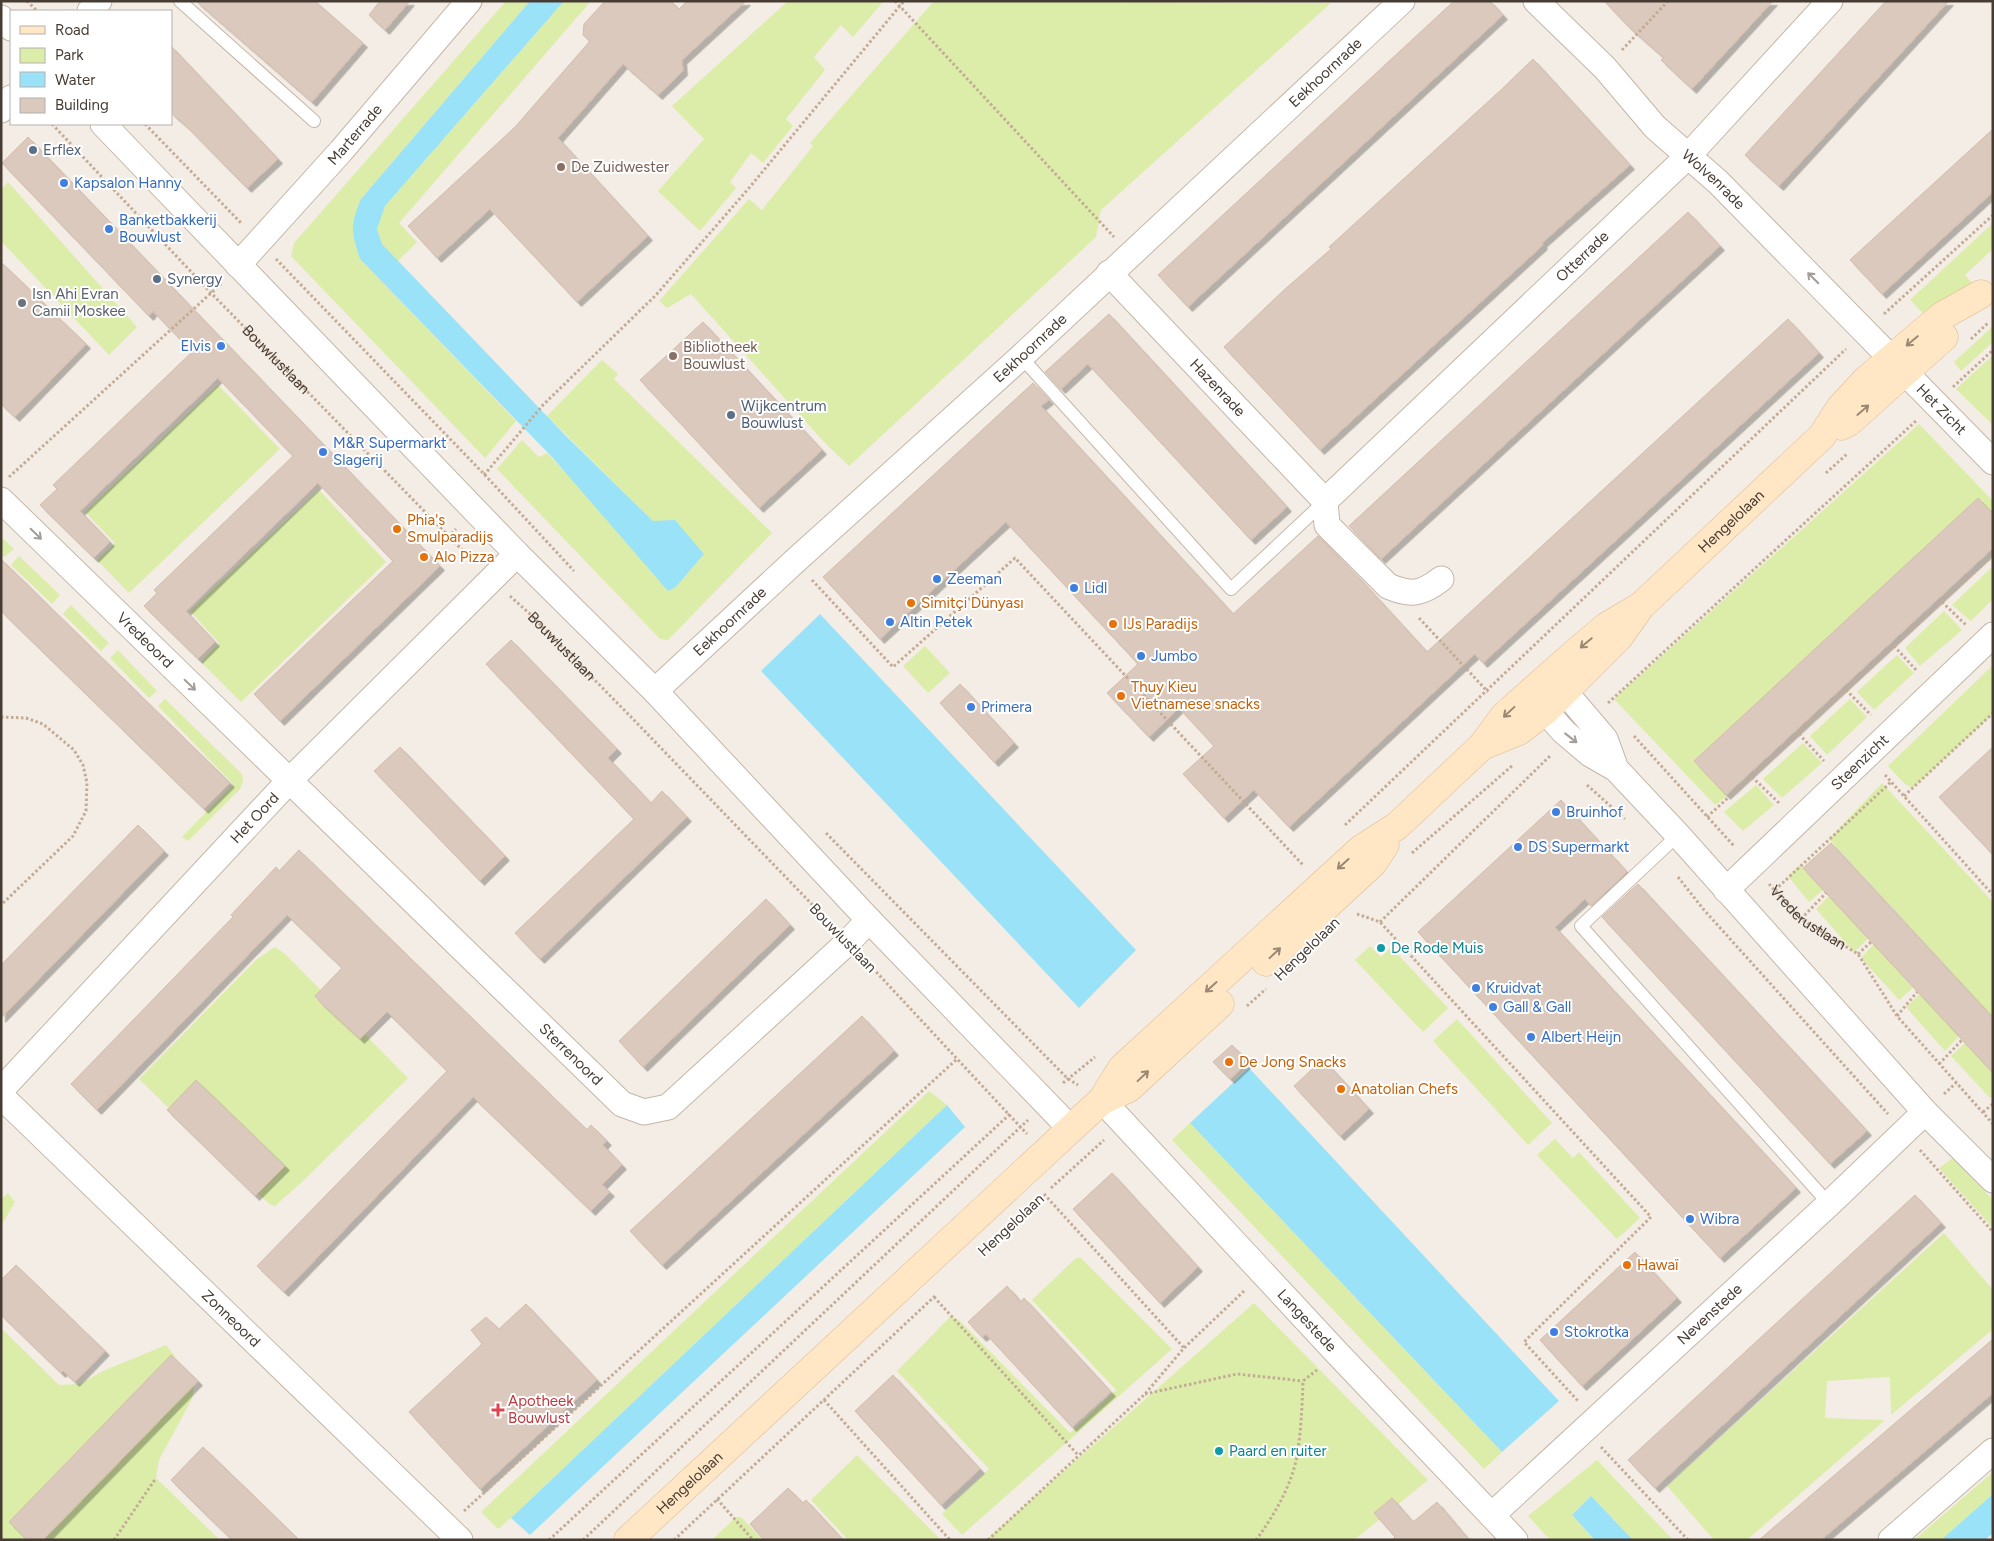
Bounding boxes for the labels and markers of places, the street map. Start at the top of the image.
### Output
place label: Erflex [43,141,81,159]
marker: Erflex [27,144,39,156]
place label: De Zuidwester [571,158,669,176]
marker: De Zuidwester [555,161,567,173]
place label: Kapsalon Hanny [74,174,182,192]
marker: Kapsalon Hanny [58,177,70,189]
place label: Banketbakkerij Bouwlust [119,211,217,246]
marker: Banketbakkerij Bouwlust [103,223,115,235]
place label: Synergy [167,270,223,288]
marker: Synergy [151,273,163,285]
place label: Isn Ahi Evran Camii Moskee [32,285,126,320]
marker: Isn Ahi Evran Camii Moskee [16,297,28,309]
place label: Elvis [181,337,211,355]
place label: Bibliotheek Bouwlust [683,338,758,373]
marker: Elvis [215,340,227,352]
marker: Bibliotheek Bouwlust [667,350,679,362]
place label: Wijkcentrum Bouwlust [741,397,827,432]
marker: Wijkcentrum Bouwlust [725,409,737,421]
place label: M&R Supermarkt Slagerij [333,434,447,469]
marker: M&R Supermarkt Slagerij [317,446,329,458]
place label: Phia's Smulparadijs [407,511,493,546]
marker: Phia's Smulparadijs [391,523,403,535]
place label: Alo Pizza [434,548,494,566]
marker: Alo Pizza [418,551,430,563]
place label: Zeeman [947,570,1002,588]
marker: Zeeman [931,573,943,585]
place label: Lidl [1084,579,1107,597]
marker: Lidl [1068,582,1080,594]
place label: Simitçi Dünyası [921,594,1024,612]
marker: Simitçi Dünyası [905,597,917,609]
place label: Altin Petek [900,613,973,631]
place label: IJs Paradijs [1123,615,1198,633]
marker: Altin Petek [884,616,896,628]
marker: IJs Paradijs [1107,618,1119,630]
place label: Jumbo [1151,647,1198,665]
marker: Jumbo [1135,650,1147,662]
place label: Thuy Kieu Vietnamese snacks [1131,678,1260,713]
marker: Thuy Kieu Vietnamese snacks [1115,690,1127,702]
place label: Primera [981,698,1032,716]
marker: Primera [965,701,977,713]
place label: Bruinhof [1566,803,1624,821]
marker: Bruinhof [1550,806,1562,818]
place label: DS Supermarkt [1528,838,1630,856]
marker: DS Supermarkt [1512,841,1524,853]
place label: De Rode Muis [1391,939,1484,957]
marker: De Rode Muis [1375,942,1387,954]
place label: Kruidvat [1486,979,1542,997]
marker: Kruidvat [1470,982,1482,994]
place label: Gall & Gall [1503,998,1571,1016]
marker: Gall & Gall [1487,1001,1499,1013]
place label: Albert Heijn [1541,1028,1621,1046]
marker: Albert Heijn [1525,1031,1537,1043]
place label: De Jong Snacks [1239,1053,1346,1071]
marker: De Jong Snacks [1223,1056,1235,1068]
place label: Anatolian Chefs [1351,1080,1458,1098]
marker: Anatolian Chefs [1335,1083,1347,1095]
place label: Wibra [1700,1210,1739,1228]
marker: Wibra [1684,1213,1696,1225]
place label: Hawaï [1637,1256,1679,1274]
marker: Hawaï [1621,1259,1633,1271]
place label: Stokrotka [1564,1323,1629,1341]
marker: Stokrotka [1548,1326,1560,1338]
place label: Apotheek Bouwlust [508,1392,574,1427]
marker: Apotheek Bouwlust [492,1404,504,1416]
place label: Paard en ruiter [1229,1442,1326,1460]
marker: Paard en ruiter [1213,1445,1225,1457]

